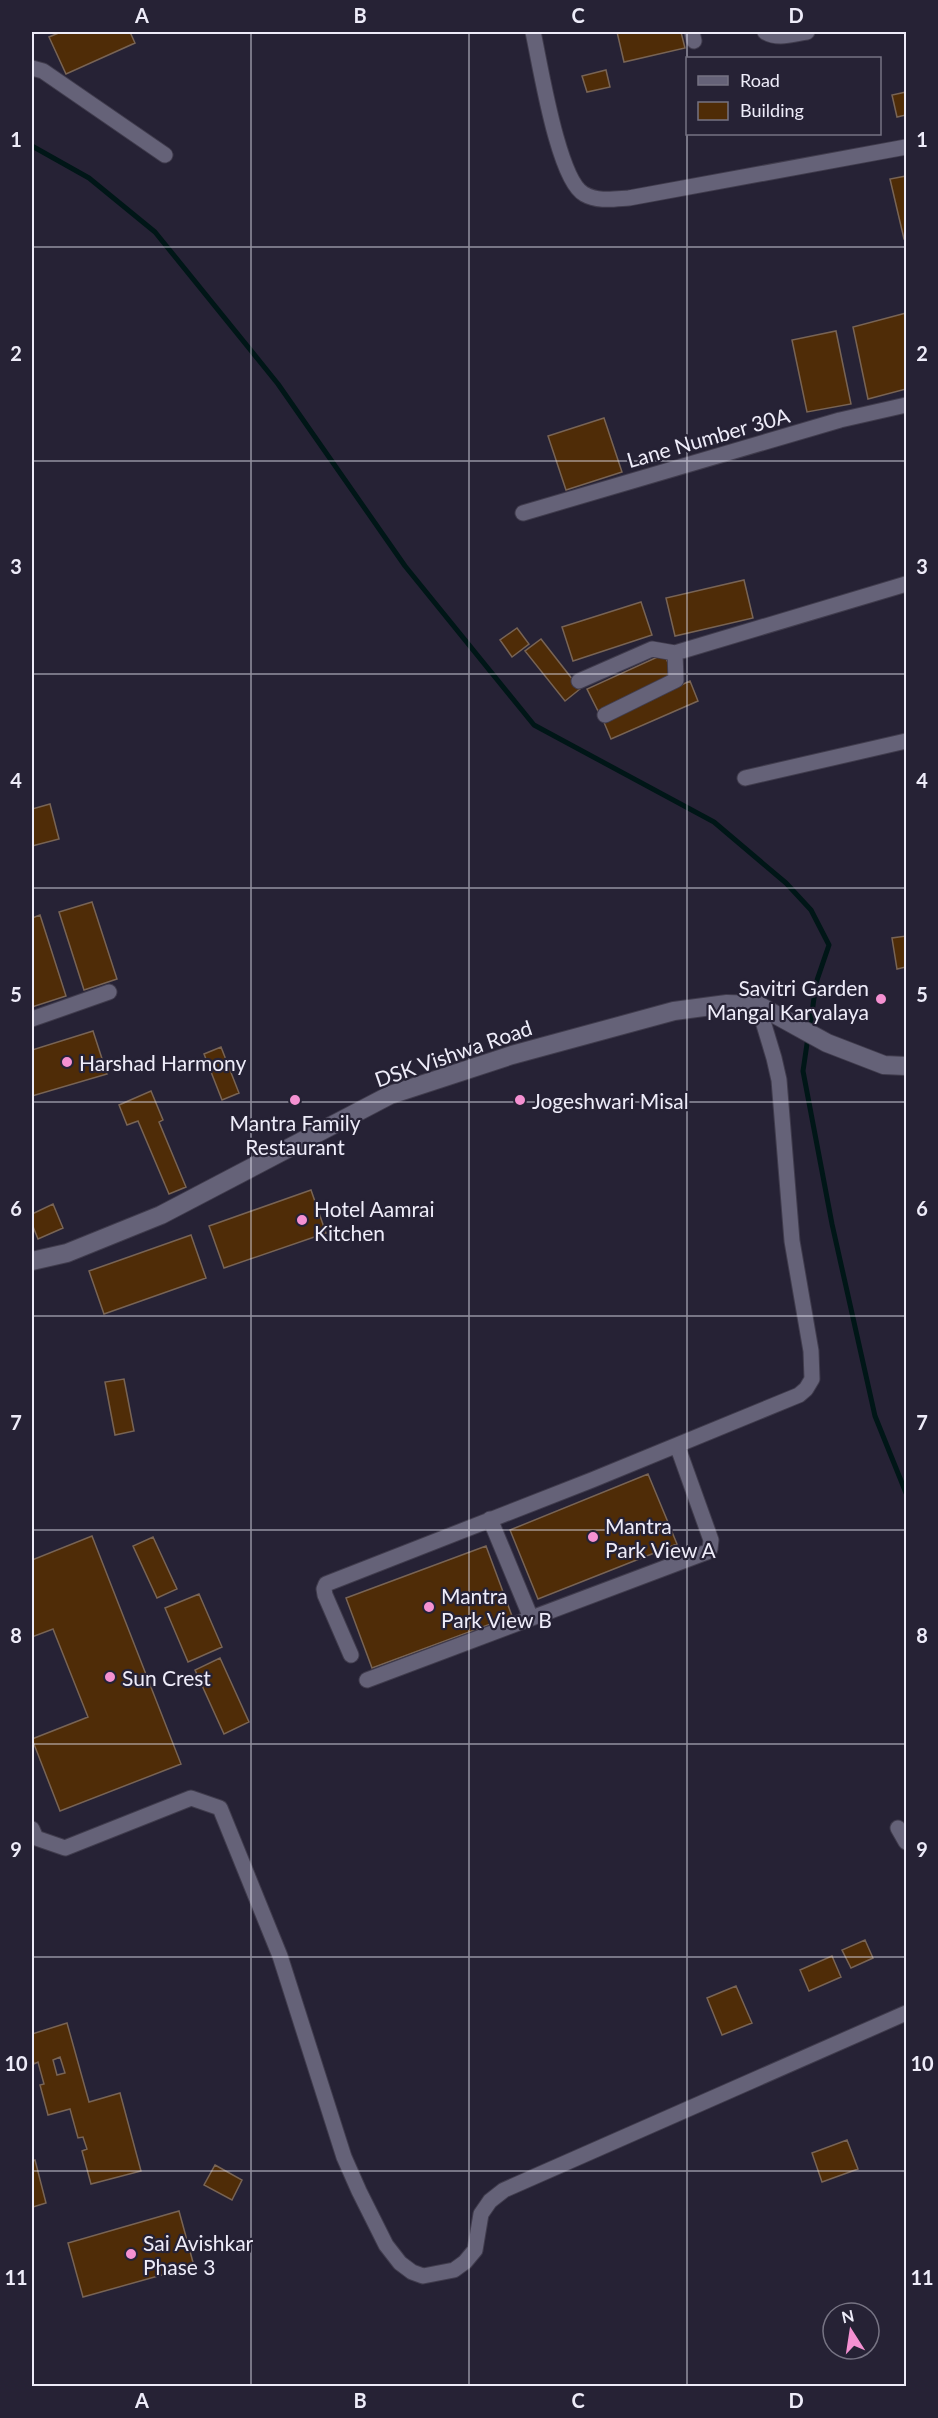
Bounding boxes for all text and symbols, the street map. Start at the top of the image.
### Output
text: A [134,3,149,27]
text: B [353,3,367,27]
text: C [571,3,585,27]
text: D [788,3,804,27]
legend [686,57,881,135]
text: Road [740,69,780,91]
text: Building [740,99,804,121]
text: 1 [10,127,22,151]
text: 1 [916,127,928,151]
text: 2 [10,341,22,365]
text: 2 [916,341,928,365]
street label: Lane Number 30A [624,402,793,472]
text: 3 [10,554,22,578]
text: 3 [916,554,928,578]
text: 4 [10,768,22,792]
text: 4 [916,768,928,792]
place label: Savitri Garden Mangal Karyalaya [707,975,869,1024]
text: 5 [10,982,22,1006]
text: 5 [916,982,928,1006]
marker: Savitri Garden Mangal Karyalaya [874,992,888,1006]
street label: DSK Vishwa Road [371,1014,535,1092]
place label: Harshad Harmony [79,1050,247,1075]
marker: Harshad Harmony [60,1055,74,1069]
place label: Jogeshwari Misal [532,1088,689,1113]
marker: Mantra Family Restaurant [288,1093,302,1107]
marker: Jogeshwari Misal [513,1093,527,1107]
place label: Mantra Family Restaurant [230,1110,361,1159]
text: 6 [10,1196,22,1220]
place label: Hotel Aamrai Kitchen [314,1196,435,1245]
text: 6 [916,1196,928,1220]
marker: Hotel Aamrai Kitchen [295,1213,309,1227]
text: 7 [10,1410,22,1434]
text: 7 [916,1410,928,1434]
place label: Mantra Park View A [605,1513,717,1562]
marker: Mantra Park View A [586,1530,600,1544]
place label: Mantra Park View B [441,1583,552,1632]
marker: Mantra Park View B [422,1600,436,1614]
text: 8 [10,1623,22,1647]
text: 8 [916,1623,928,1647]
place label: Sun Crest [122,1665,211,1690]
marker: Sun Crest [103,1670,117,1684]
text: 9 [10,1837,22,1861]
text: 9 [916,1837,928,1861]
text: 10 [4,2051,28,2075]
text: 10 [910,2051,934,2075]
place label: Sai Avishkar Phase 3 [143,2230,254,2279]
marker: Sai Avishkar Phase 3 [124,2247,138,2261]
text: 11 [4,2265,28,2289]
text: 11 [910,2265,934,2289]
north arrow [821,2301,881,2361]
text: N [840,2305,856,2326]
text: A [134,2388,149,2412]
text: B [353,2388,367,2412]
text: C [571,2388,585,2412]
text: D [788,2388,804,2412]

